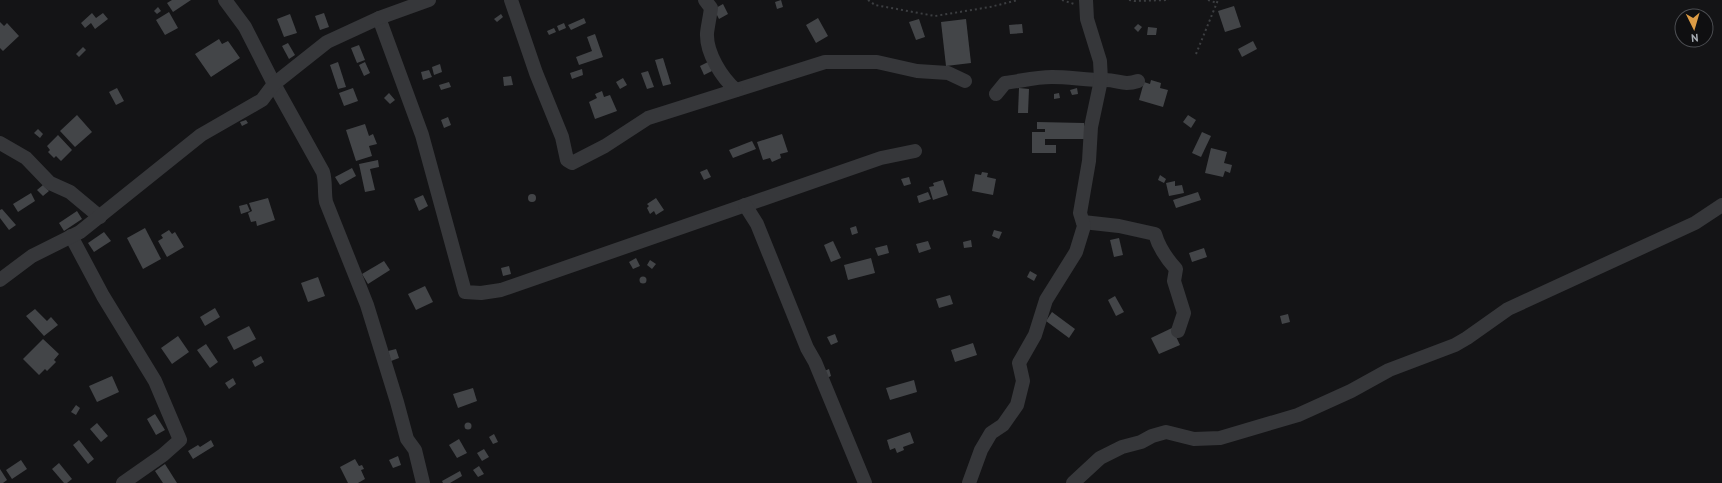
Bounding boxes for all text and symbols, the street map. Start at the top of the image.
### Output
north arrow [1674,8,1714,48]
text: N [1691,31,1699,45]

